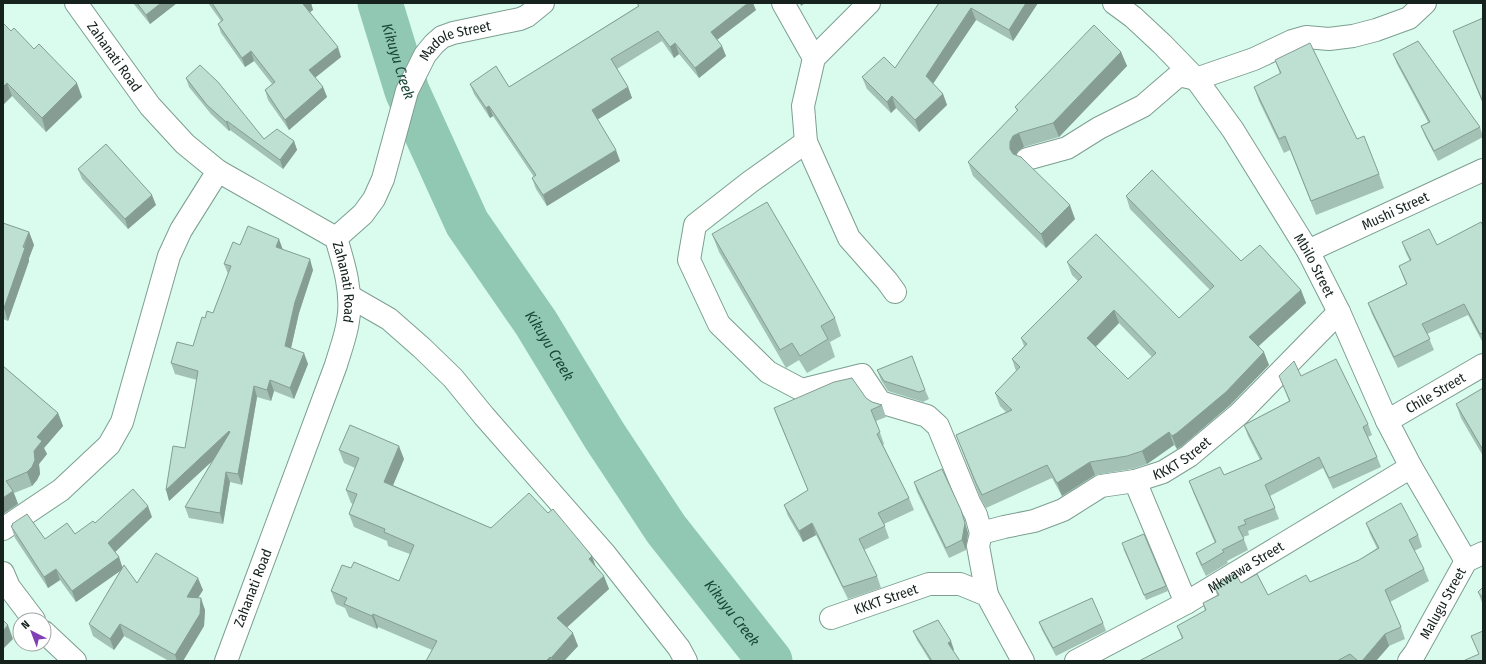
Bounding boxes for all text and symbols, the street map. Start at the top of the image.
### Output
street label: Madole Street [415,17,493,63]
street label: Zahanati Road [84,18,145,95]
water label: Kikuyu Creek [378,21,419,103]
street label: Mushi Street [1359,188,1432,234]
street label: Mbilo Street [1291,230,1339,300]
street label: Zahanati Road [329,239,358,324]
water label: Kikuyu Creek [521,307,578,384]
street label: Chile Street [1402,369,1469,417]
street label: KKKT Street [1151,433,1214,483]
street label: Mkwawa Street [1204,537,1287,596]
street label: Zahanati Road [230,547,276,629]
street label: Malugu Street [1416,564,1469,642]
water label: Kikuyu Creek [701,576,764,650]
street label: KKKT Street [852,580,920,618]
north arrow [12,612,52,652]
text: N [19,618,32,632]

